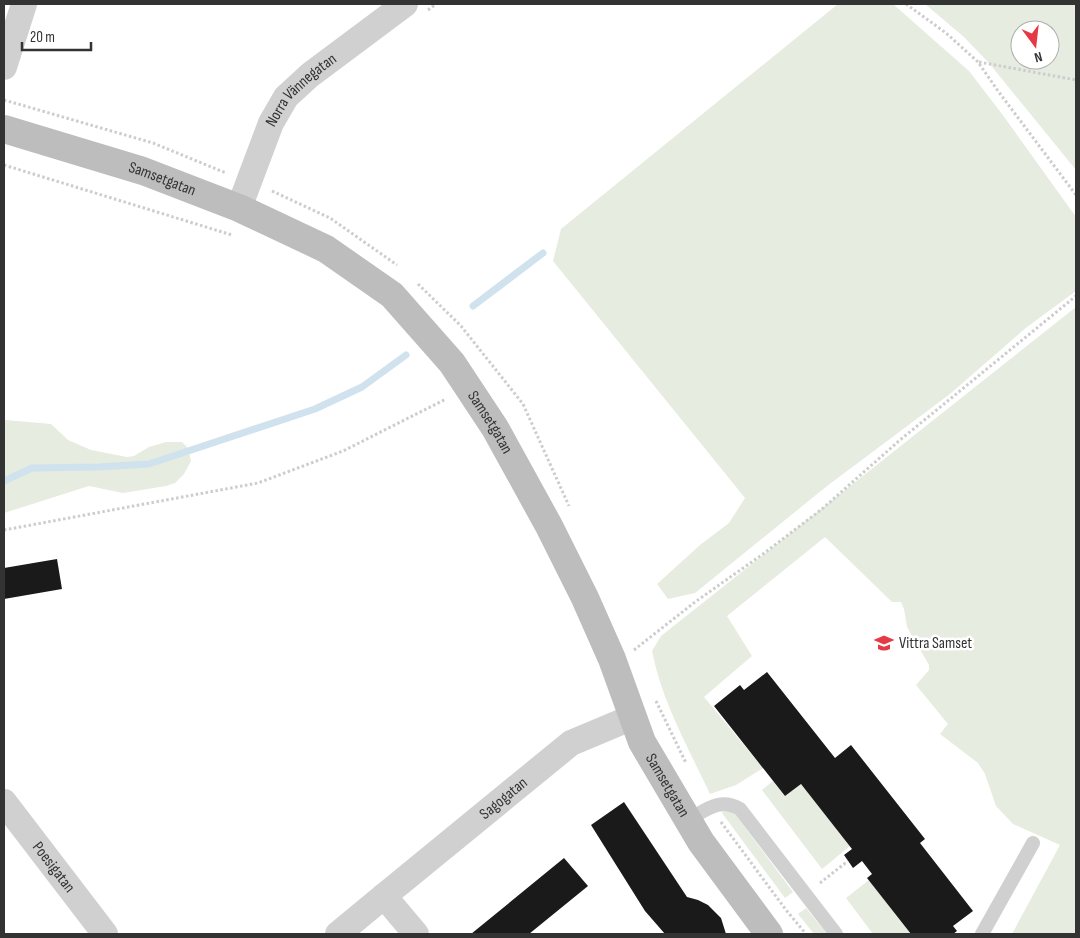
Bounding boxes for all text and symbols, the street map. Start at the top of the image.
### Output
scale bar [22,20,91,52]
north arrow [1010,20,1060,70]
text: 20 m [30,28,55,47]
text: N [1032,48,1044,66]
street label: Norra Vännegatan [261,49,340,130]
street label: Samsetgatan [126,158,199,200]
street label: Samsetgatan [464,387,517,457]
school or university icon: Vittra Samset [873,632,895,654]
place label: Vittra Samset [899,634,972,653]
street label: Samsetgatan [641,750,694,821]
street label: Sagogatan [476,773,531,823]
street label: Poesigatan [28,838,79,896]

